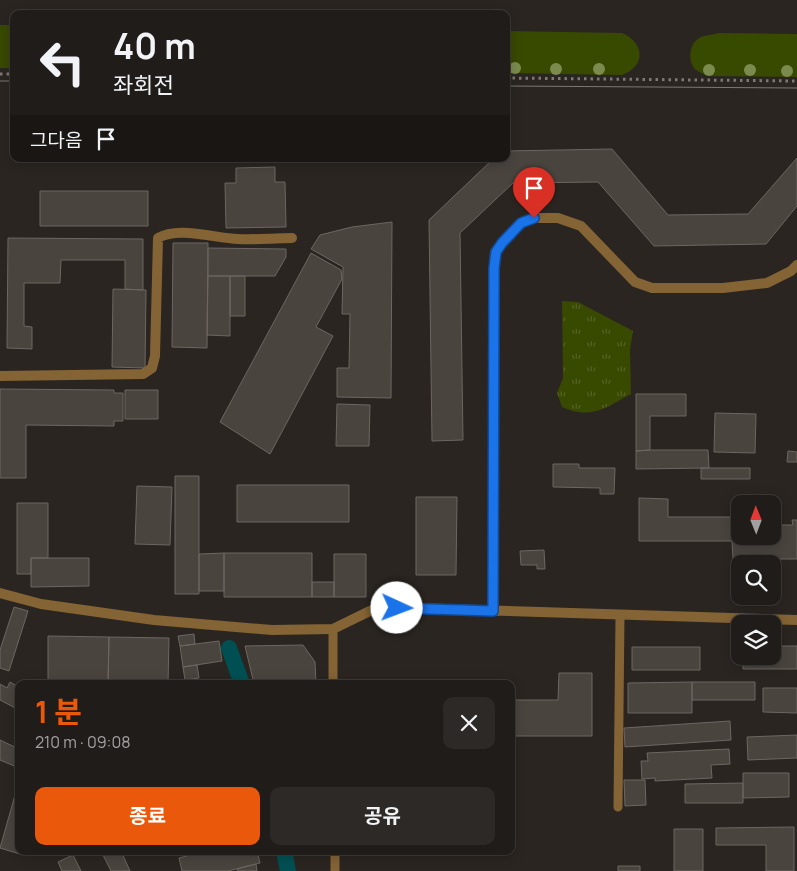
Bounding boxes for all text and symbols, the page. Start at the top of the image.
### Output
text: 40 m [113,22,196,70]
icon: left [30,30,95,95]
text: 좌회전 [113,70,174,100]
icon: arrive [92,125,120,153]
text: 그다음 [30,127,82,153]
pin [513,167,555,218]
icon: arrive [520,174,548,202]
north arrow [731,495,781,545]
map controls [731,495,781,665]
button: search [731,555,781,605]
position arrow [370,581,422,633]
button: layers [731,615,781,665]
text: 1 분 [35,691,82,732]
button: close [443,697,495,749]
text: 210 m · 09:08 [35,731,130,753]
button: 종료 [35,787,260,845]
button: 공유 [270,787,495,845]

